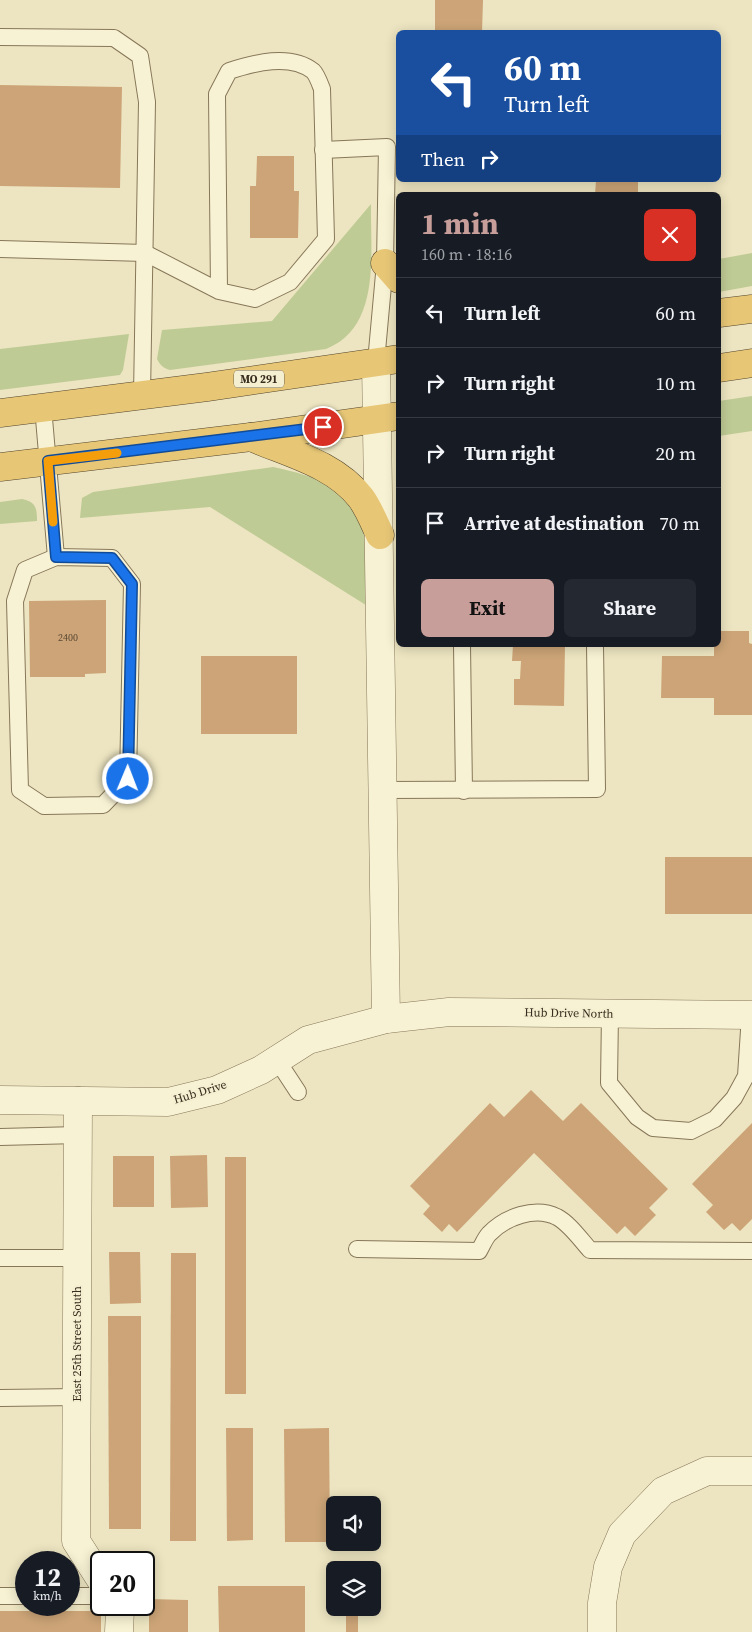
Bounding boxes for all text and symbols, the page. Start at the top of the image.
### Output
text: 60 m [504,44,581,92]
icon: left [421,50,486,115]
text: Turn left [504,89,589,119]
icon: right [475,145,503,173]
text: Then [421,146,465,172]
text: 1 min [421,203,499,244]
button: close [644,209,696,261]
text: 160 m · 18:16 [421,243,512,265]
icon: left [421,299,449,327]
text: Turn left [464,300,540,326]
text: 60 m [655,300,696,326]
icon: right [421,369,449,397]
road number: MO 291 [234,370,284,388]
text: Turn right [464,370,555,396]
text: 10 m [655,370,696,396]
pin [302,406,344,448]
icon: arrive [309,413,337,441]
icon: right [421,439,449,467]
text: Turn right [464,440,555,466]
text: 20 m [655,440,696,466]
icon: arrive [421,509,449,537]
text: Arrive at destination [464,510,644,536]
text: 70 m [659,510,700,536]
button: Exit [421,579,554,637]
button: Share [564,579,696,637]
house number: 2400 [58,631,78,644]
position arrow [101,752,153,804]
street label: Hub Drive North [524,1004,614,1022]
street label: Hub Drive [171,1076,229,1108]
street label: East 25th Street South [69,1286,85,1402]
map controls [326,1496,381,1616]
button: sound [326,1496,381,1551]
speed limit sign: 20 [90,1551,155,1616]
text: 12 [34,1560,61,1594]
button: layers [326,1561,381,1616]
text: km/h [33,1588,62,1604]

